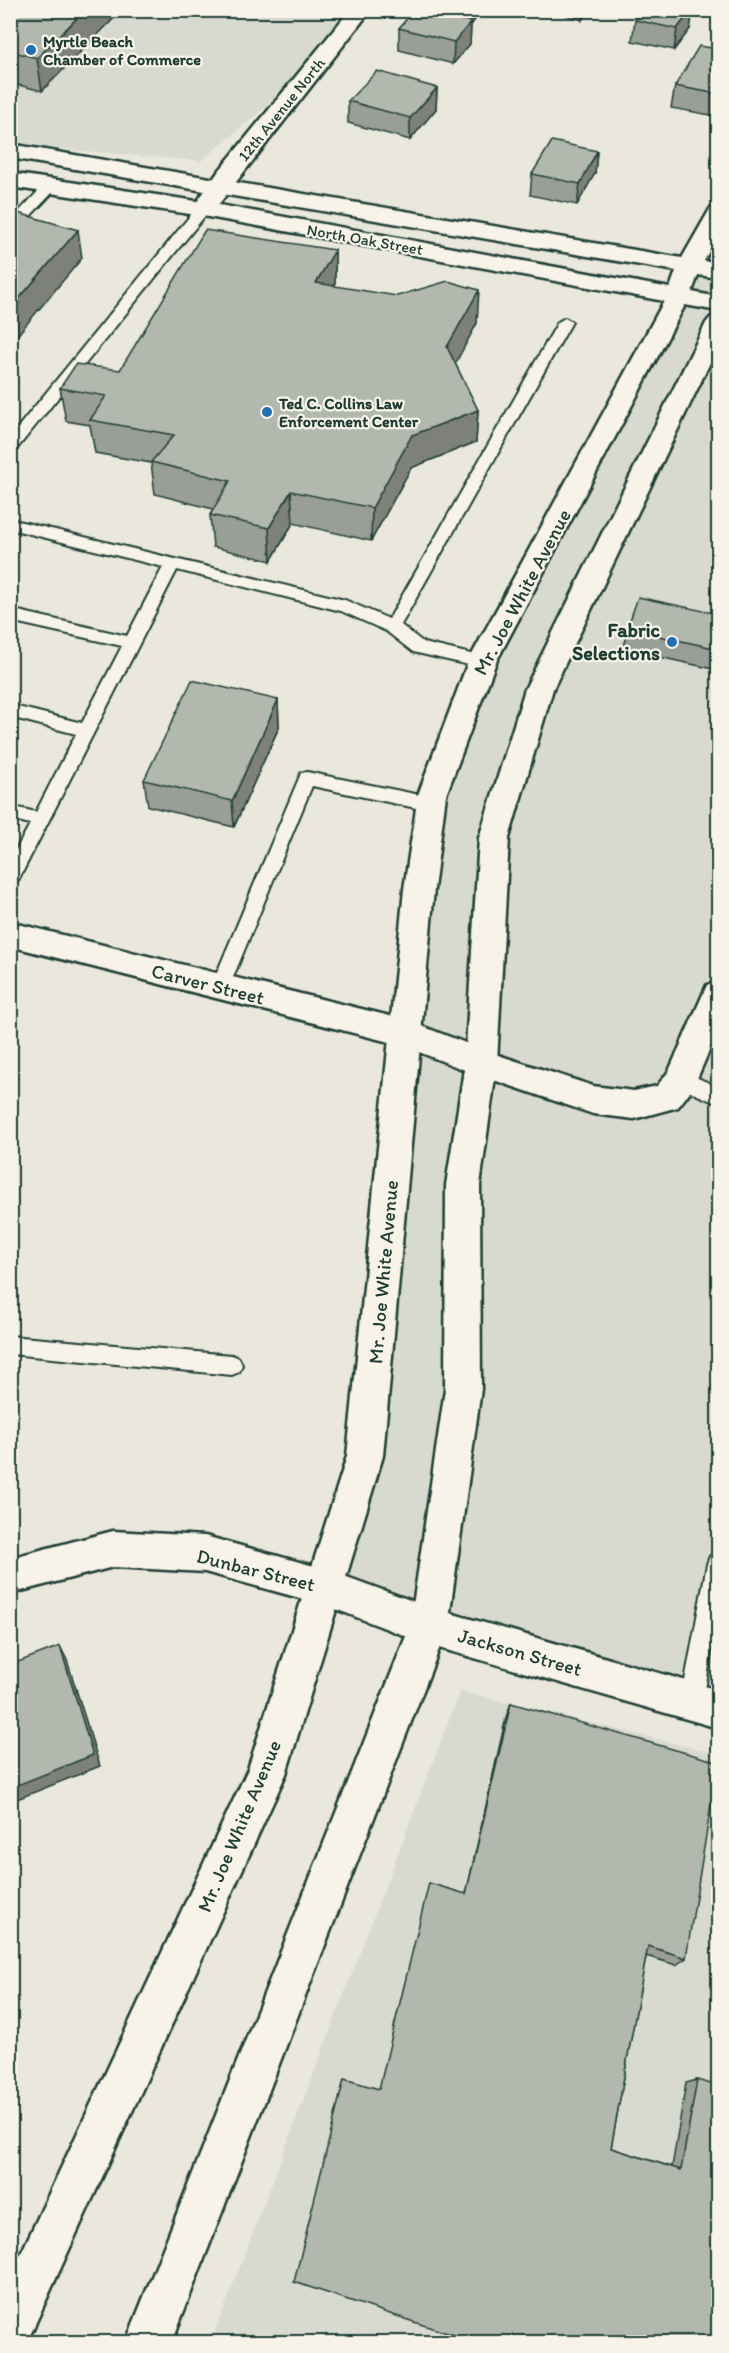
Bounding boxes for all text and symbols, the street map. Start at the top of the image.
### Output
place label: Myrtle Beach Chamber of Commerce [43,32,201,69]
marker: Myrtle Beach Chamber of Commerce [24,43,38,57]
street label: 12th Avenue North [234,53,329,165]
street label: North Oak Street [305,220,424,259]
place label: Ted C. Collins Law Enforcement Center [278,394,419,431]
marker: Ted C. Collins Law Enforcement Center [260,405,274,419]
street label: Mr. Joe White Avenue [468,505,576,679]
place label: Fabric Selections [572,618,661,665]
marker: Fabric Selections [665,635,679,649]
street label: Carver Street [149,958,267,1010]
street label: Mr. Joe White Avenue [363,1179,403,1365]
street label: Dunbar Street [194,1544,318,1596]
street label: Jackson Street [455,1623,585,1681]
street label: Mr. Joe White Avenue [192,1736,286,1916]

